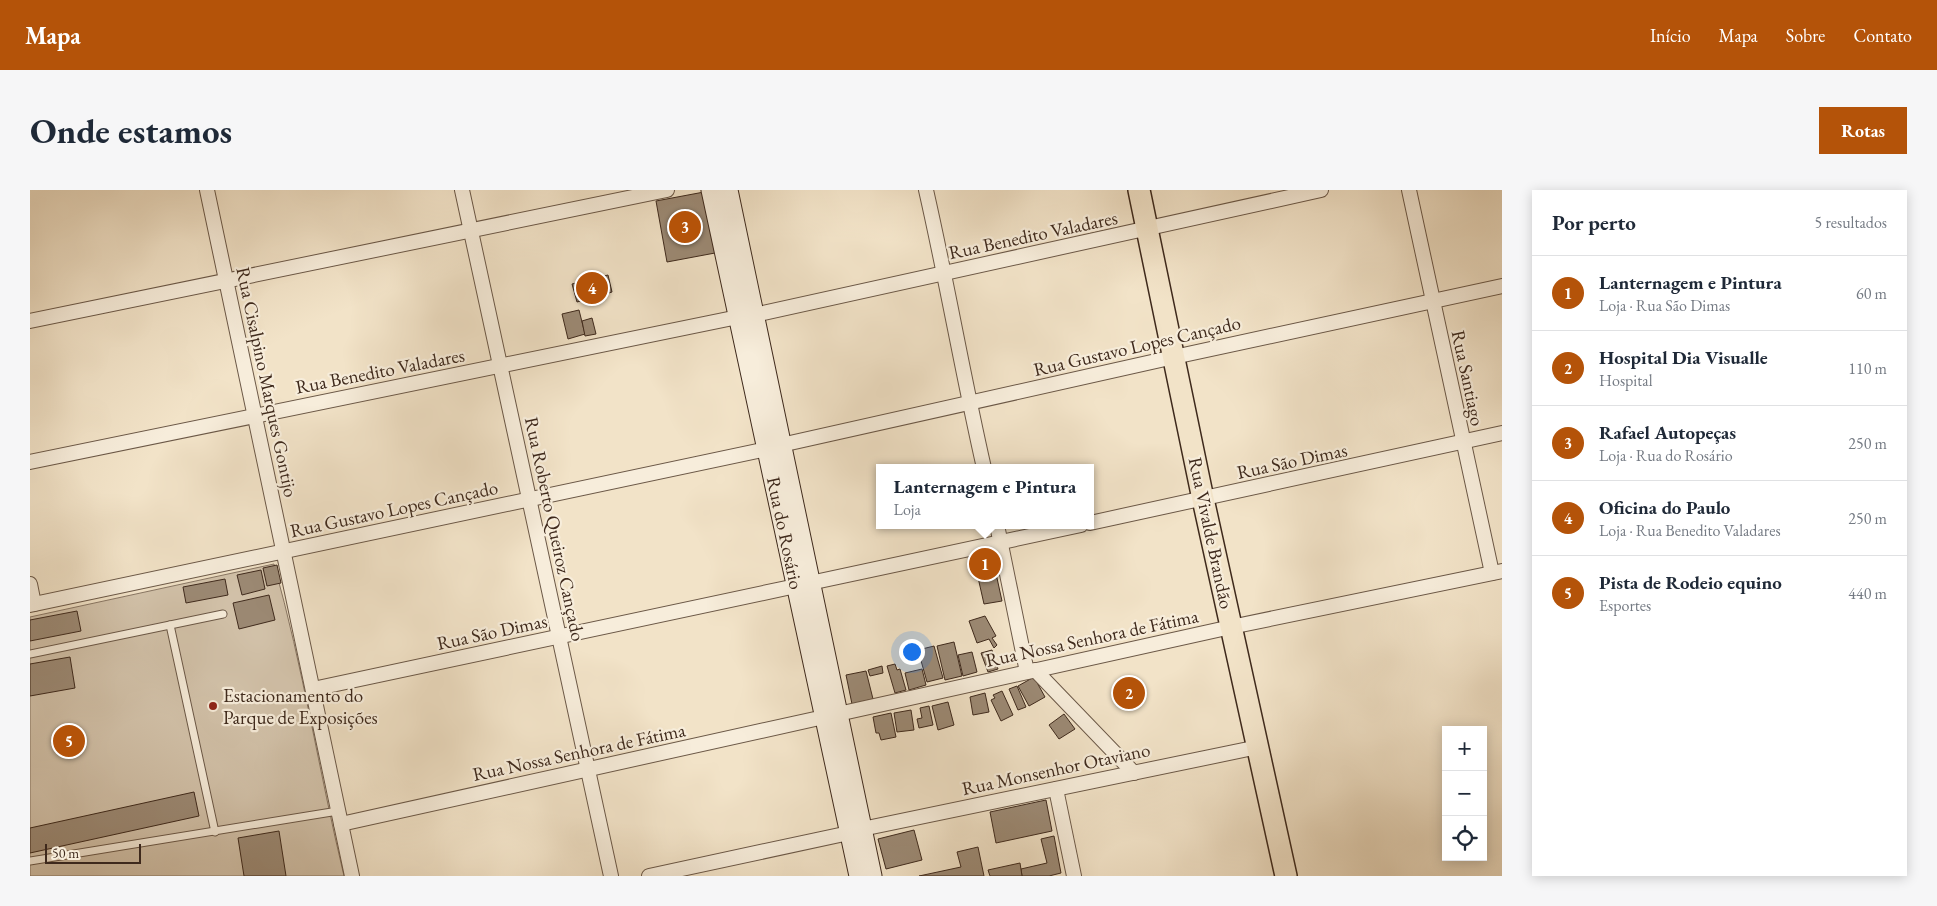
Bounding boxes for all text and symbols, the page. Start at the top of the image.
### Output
text: Mapa [25,20,81,51]
text: Início [1650,24,1691,47]
text: Mapa [1719,24,1758,47]
text: Sobre [1786,24,1825,47]
text: Contato [1853,24,1912,47]
button: Rotas [1819,107,1907,154]
text: Onde estamos [30,108,232,153]
street label: Rua Benedito Valadares [946,205,1120,265]
pin: 3 [669,208,701,246]
text: Por perto [1552,209,1636,236]
text: 5 resultados [1815,212,1887,233]
street label: Rua Cisalpino Marques Gontijo [230,265,304,499]
pin: 4 [576,269,608,307]
text: Lanternagem e Pintura [1599,270,1782,295]
text: 1 [1564,283,1572,304]
text: 60 m [1856,283,1887,304]
text: Loja · Rua São Dimas [1599,295,1730,316]
street label: Rua Gustavo Lopes Cançado [1031,310,1243,382]
street label: Rua Santiago [1446,328,1490,428]
street label: Rua Benedito Valadares [293,342,467,400]
text: Hospital Dia Visualle [1599,345,1768,370]
text: 2 [1564,358,1572,379]
text: 110 m [1848,358,1887,379]
text: Hospital [1599,370,1653,391]
street label: Rua Roberto Queiroz Cançado [519,415,591,643]
text: Rafael Autopeças [1599,420,1736,445]
text: 3 [1564,433,1572,454]
text: 250 m [1848,433,1887,454]
street label: Rua São Dimas [1235,437,1349,485]
text: Loja · Rua do Rosário [1599,445,1733,466]
street label: Rua Vivalde Brandão [1183,455,1239,611]
popup [876,464,1094,529]
street label: Rua do Rosário [761,474,809,592]
text: Lanternagem e Pintura [894,474,1076,499]
street label: Rua Gustavo Lopes Cançado [288,475,500,543]
text: Oficina do Paulo [1599,495,1730,520]
text: Loja [894,499,921,520]
text: 4 [1564,508,1572,529]
text: 250 m [1848,508,1887,529]
text: Loja · Rua Benedito Valadares [1599,520,1781,541]
pin: 1 [969,545,1001,583]
text: Pista de Rodeio equino [1599,570,1782,595]
text: 5 [1564,583,1572,604]
text: 440 m [1848,583,1887,604]
text: Esportes [1599,595,1651,616]
street label: Rua Nossa Senhora de Fátima [983,603,1201,673]
street label: Rua São Dimas [435,608,549,656]
your location [899,639,925,665]
pin: 2 [1113,674,1145,712]
place label: Estacionamento do Parque de Exposições [223,683,378,730]
marker: Estacionamento do Parque de Exposições [207,700,219,712]
street label: Rua Nossa Senhora de Fátima [470,717,688,787]
pin: 5 [53,722,85,760]
map controls [1442,726,1487,861]
button: + [1442,726,1487,771]
street label: Rua Monsenhor Otaviano [960,737,1152,801]
button: − [1442,771,1487,816]
button: locate [1442,816,1487,861]
scale bar [45,841,141,864]
text: 50 m [52,844,79,862]

